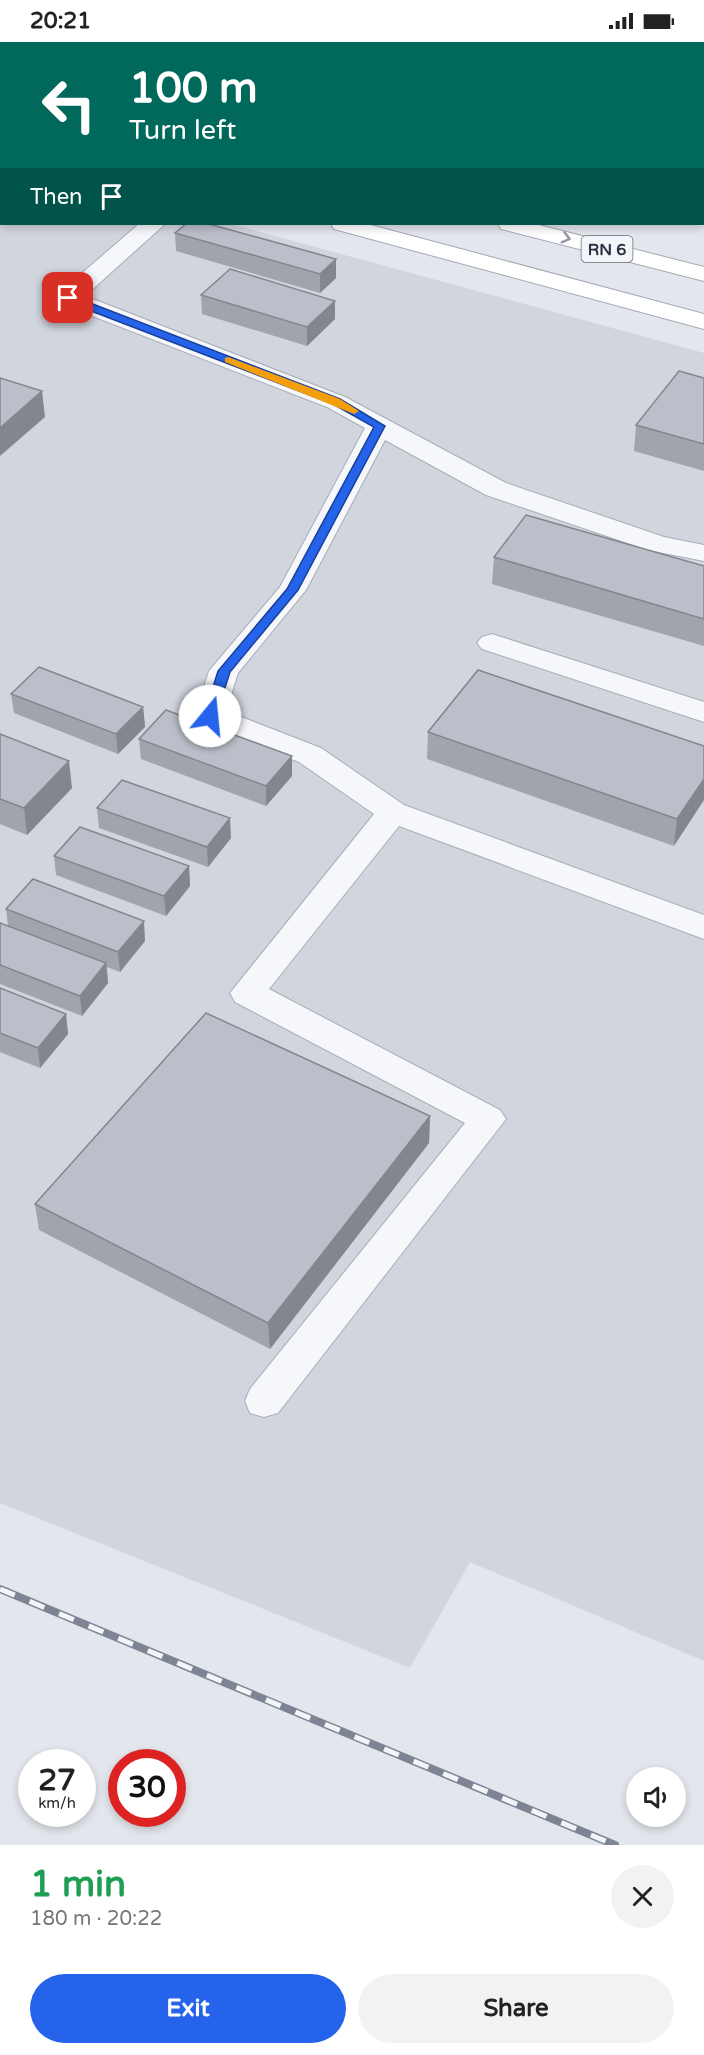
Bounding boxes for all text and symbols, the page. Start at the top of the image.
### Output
text: 20:21 [30,8,91,34]
text: 100 m [129,63,258,114]
icon: left [30,66,108,144]
text: Turn left [129,114,236,147]
icon: arrive [95,180,128,213]
text: Then [30,184,83,210]
one-way arrow [561,231,571,244]
road number: RN 6 [582,236,632,262]
pin [42,272,93,323]
icon: arrive [51,281,84,314]
position arrow [178,684,242,748]
speed limit sign: 30 [108,1749,186,1827]
text: 27 [38,1762,76,1799]
map controls [626,1767,686,1827]
button: sound [626,1767,686,1827]
text: km/h [38,1794,76,1812]
text: 1 min [30,1863,126,1906]
button: close [611,1865,674,1928]
text: 180 m · 20:22 [30,1907,162,1931]
button: Exit [30,1974,346,2043]
button: Share [358,1974,674,2043]

